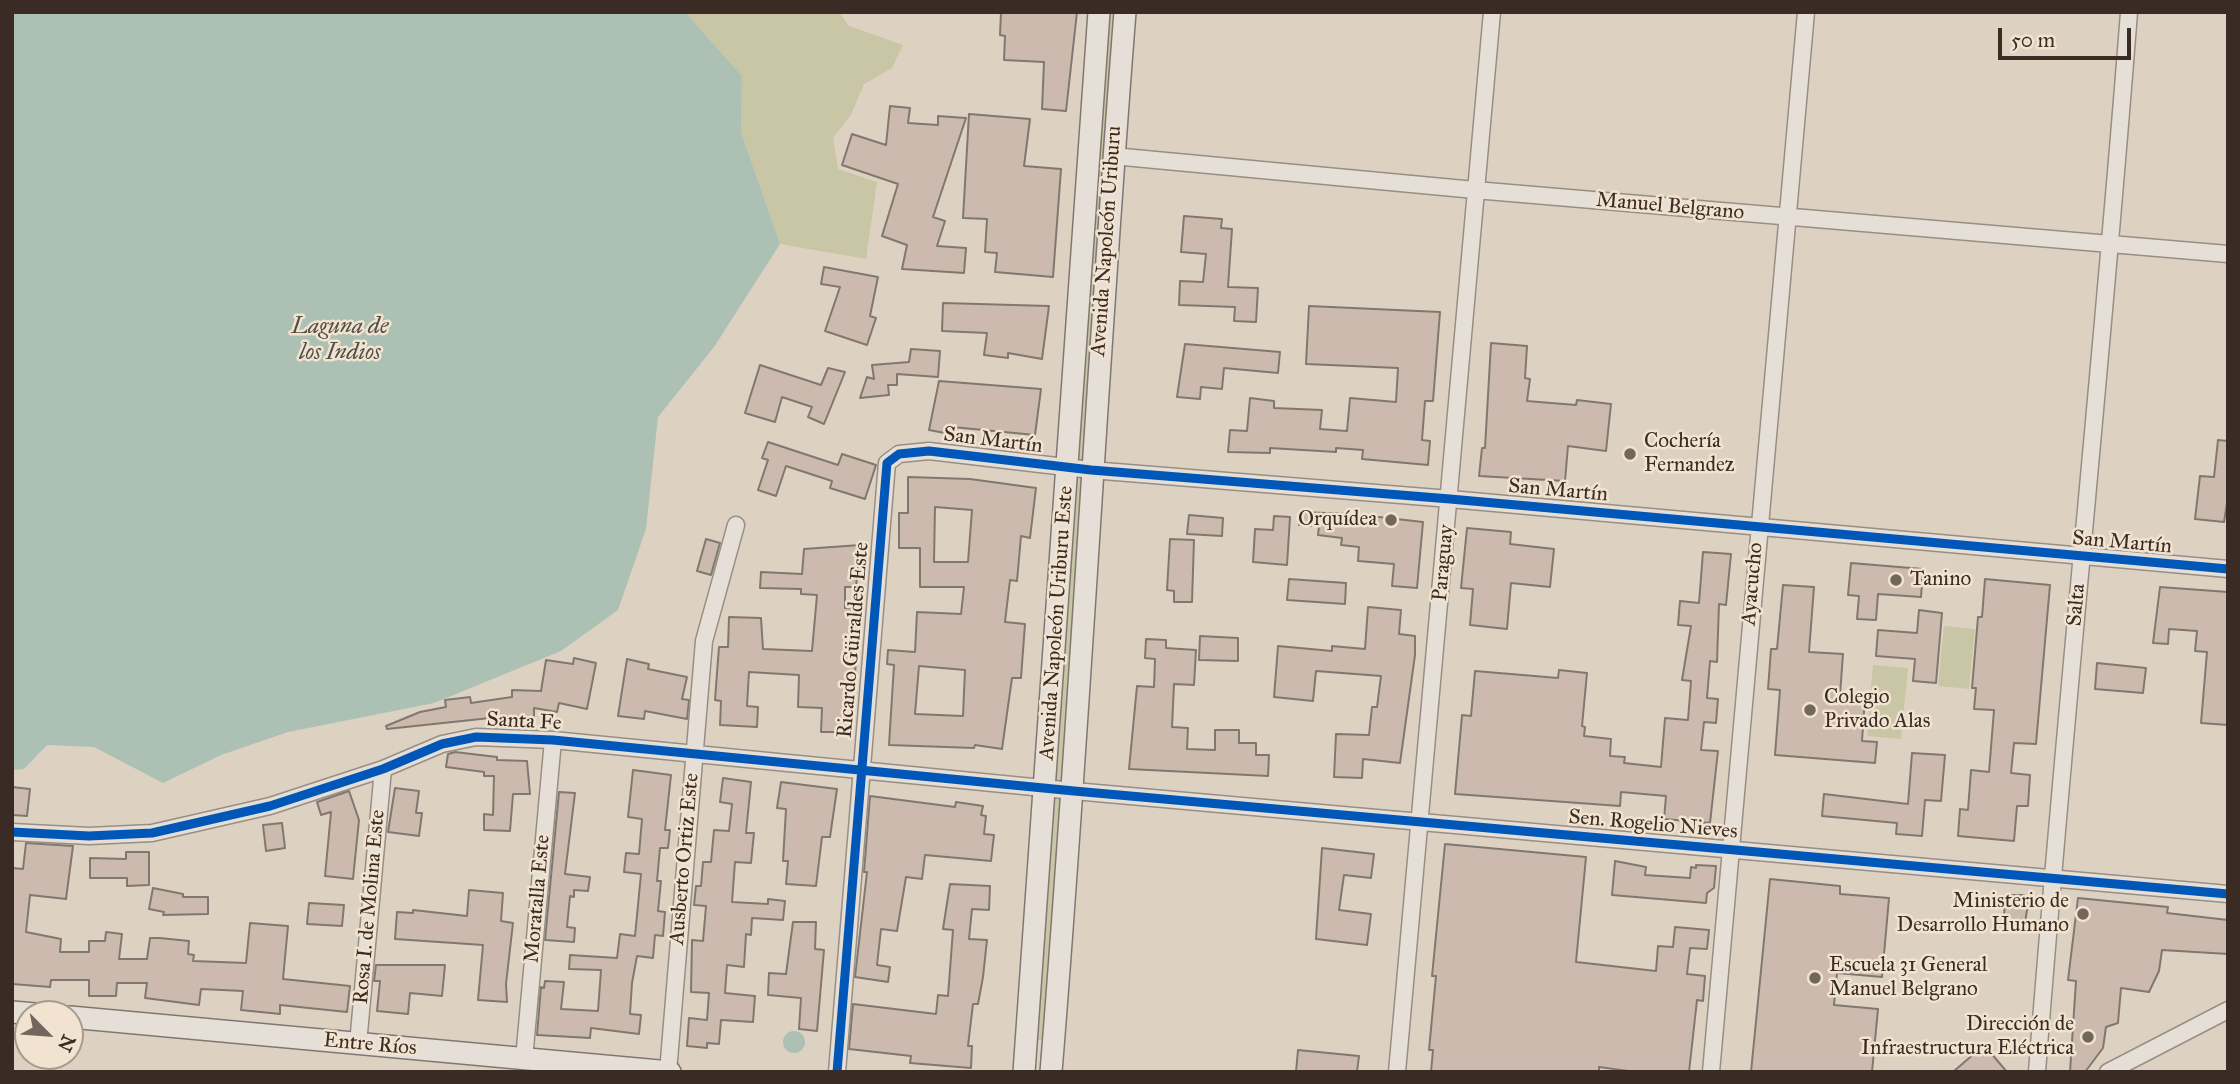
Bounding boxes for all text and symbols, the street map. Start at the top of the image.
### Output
scale bar [2002,14,2135,58]
text: 50 m [2011,27,2055,53]
street label: Avenida Napoleón Uriburu [1086,125,1128,357]
street label: Manuel Belgrano [1595,188,1745,226]
water label: Laguna de los Indios [291,313,389,367]
street label: San Martín [942,422,1044,460]
place label: Cochería Fernandez [1644,429,1734,479]
marker: Cochería Fernandez [1622,446,1638,462]
street label: San Martín [1507,474,1609,508]
street label: Avenida Napoleón Uriburu Este [1035,485,1079,761]
place label: Orquídea [1298,507,1377,533]
marker: Orquídea [1383,512,1399,528]
street label: Paraguay [1428,524,1460,602]
street label: San Martín [2071,526,2173,560]
street label: Ricardo Güiraldes Este [833,541,875,739]
street label: Ayacucho [1737,541,1769,627]
place label: Tanino [1910,567,1971,593]
marker: Tanino [1888,572,1904,588]
street label: Salta [2063,583,2091,627]
place label: Colegio Privado Alas [1824,685,1930,735]
marker: Colegio Privado Alas [1802,702,1818,718]
street label: Santa Fe [486,707,562,737]
street label: Ausberto Ortiz Este [665,772,705,946]
street label: Sen. Rogelio Nieves [1567,805,1739,845]
street label: Rosa I. de Molina Este [349,809,391,1005]
street label: Moratalla Este [520,834,556,964]
place label: Ministerio de Desarrollo Humano [1897,889,2069,939]
marker: Ministerio de Desarrollo Humano [2075,906,2091,922]
place label: Escuela 31 General Manuel Belgrano [1829,953,1987,1003]
marker: Escuela 31 General Manuel Belgrano [1807,970,1823,986]
north arrow [14,1000,84,1070]
place label: Dirección de Infraestructura Eléctrica [1861,1012,2074,1062]
street label: Entre Ríos [322,1028,418,1062]
marker: Dirección de Infraestructura Eléctrica [2080,1029,2096,1045]
text: N [53,1031,81,1055]

